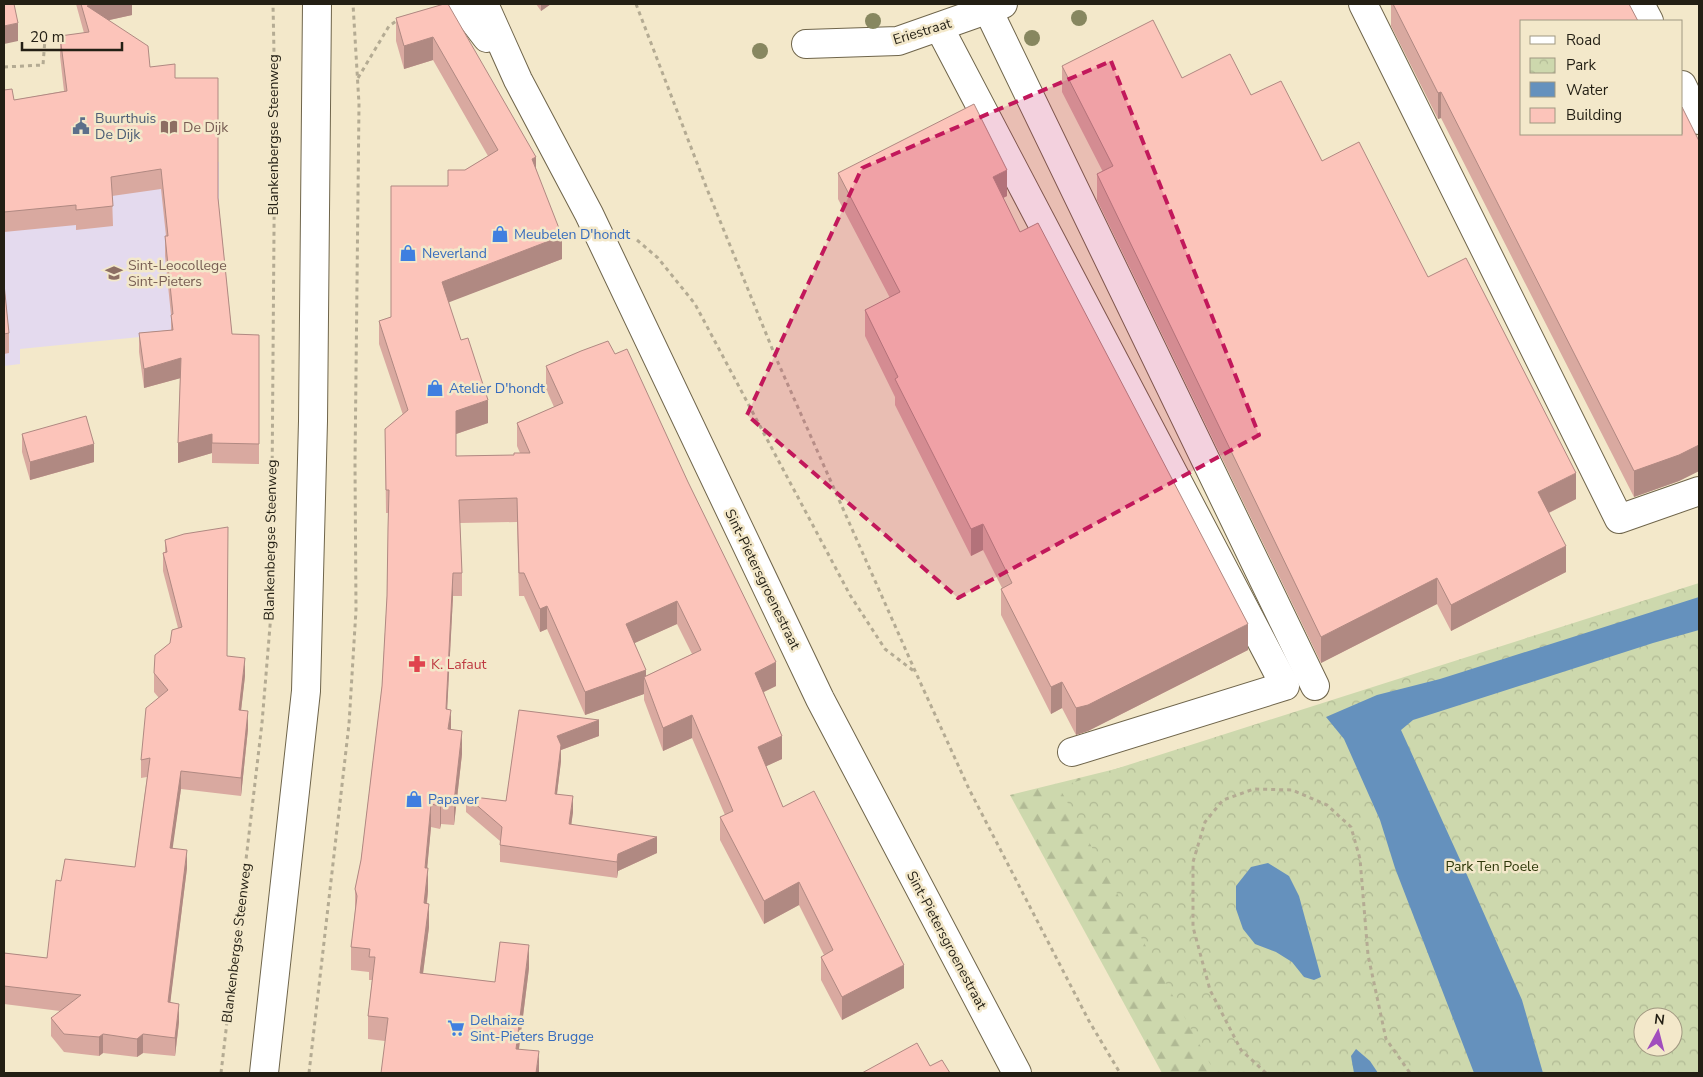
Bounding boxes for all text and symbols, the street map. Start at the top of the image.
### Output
street label: Eriestraat [891,14,954,49]
scale bar [22,20,122,52]
legend [1520,20,1683,135]
text: 20 m [30,27,65,47]
text: Road [1566,30,1601,50]
street label: Blankenbergse Steenweg [264,54,283,216]
text: Park [1566,55,1596,75]
text: Water [1566,80,1609,100]
text: Building [1566,105,1622,125]
place label: Buurthuis De Dijk [95,109,157,144]
public building icon: Buurthuis De Dijk [71,116,91,136]
library icon: De Dijk [159,117,179,137]
place label: De Dijk [183,118,229,137]
shop icon: Meubelen D'hondt [490,224,510,244]
place label: Meubelen D'hondt [514,225,630,244]
shop icon: Neverland [398,243,418,263]
place label: Neverland [422,244,487,263]
place label: Sint-Leocollege Sint-Pieters [128,256,227,291]
school or university icon: Sint-Leocollege Sint-Pieters [104,263,124,283]
shop icon: Atelier D'hondt [425,378,445,398]
place label: Atelier D'hondt [449,379,545,398]
street label: Blankenbergse Steenweg [260,459,281,621]
street label: Sint-Pietersgroenestraat [720,506,805,653]
pharmacy icon: K. Lafaut [407,654,427,674]
place label: K. Lafaut [431,655,487,674]
shop icon: Papaver [404,789,424,809]
place label: Papaver [428,790,479,809]
park label: Park Ten Poele [1445,857,1539,876]
street label: Blankenbergse Steenweg [217,862,256,1024]
street label: Sint-Pietersgroenestraat [902,868,991,1013]
north arrow [1633,1007,1683,1057]
text: N [1653,1010,1666,1030]
place label: Delhaize Sint-Pieters Brugge [470,1011,594,1046]
supermarket icon: Delhaize Sint-Pieters Brugge [446,1018,466,1038]

